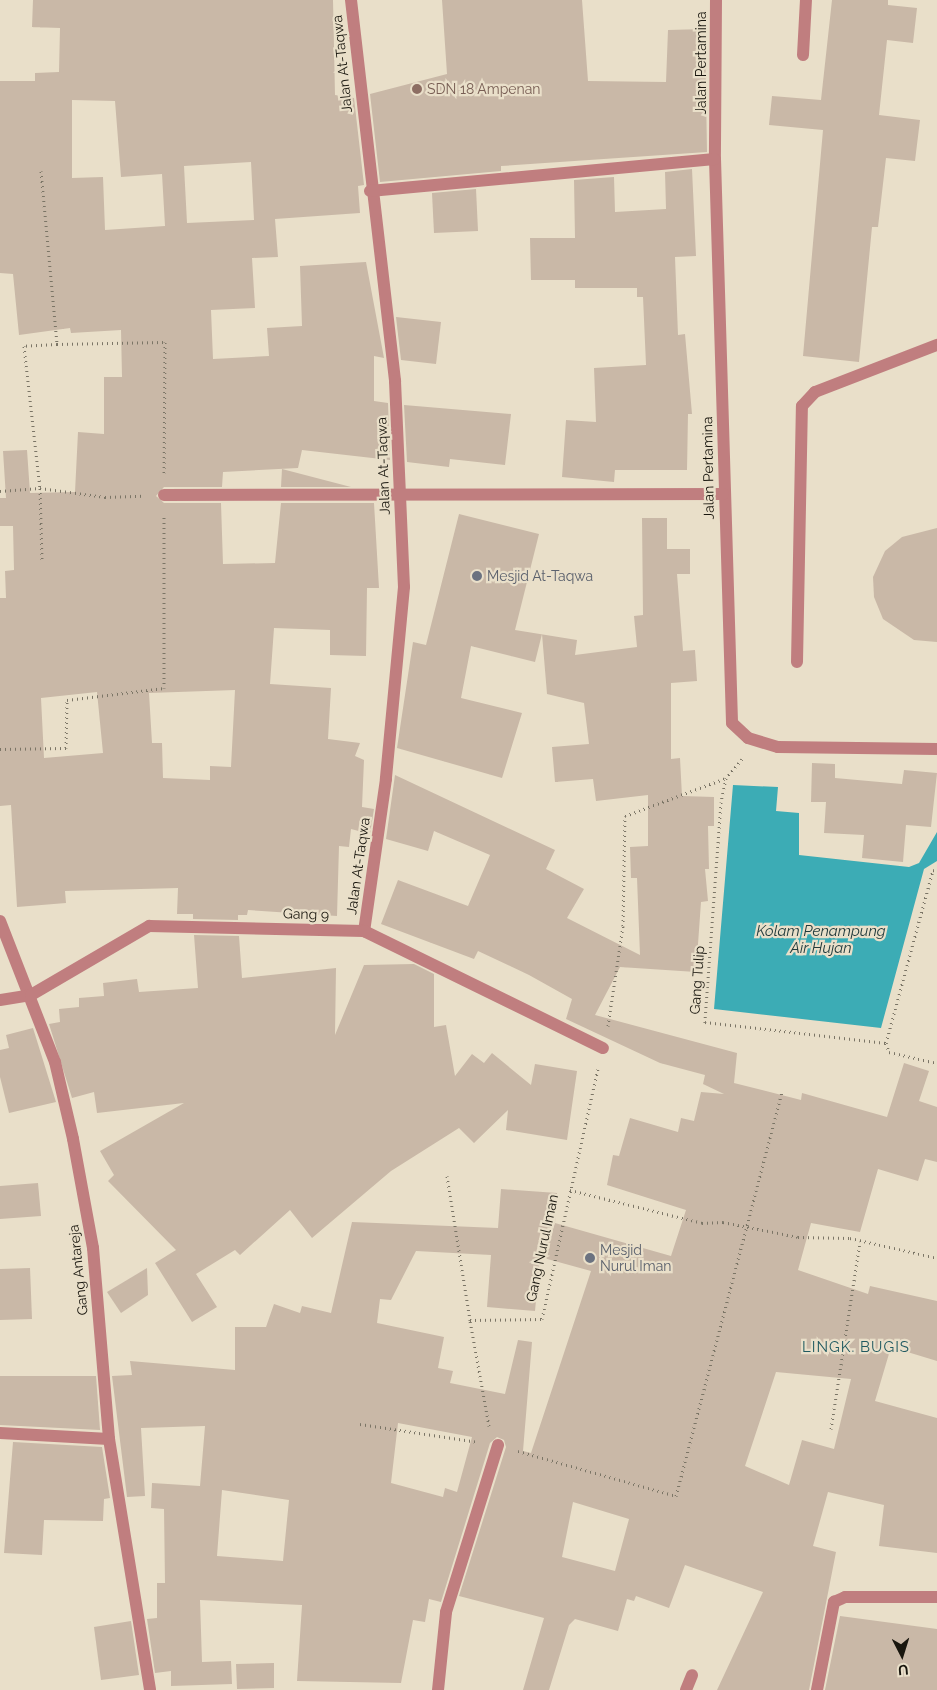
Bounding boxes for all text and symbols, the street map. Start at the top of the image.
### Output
street label: Jalan Pertamina [693,11,709,115]
street label: Jalan At-Taqwa [329,14,355,114]
place label: SDN 18 Ampenan [427,81,541,97]
marker: SDN 18 Ampenan [411,83,423,95]
street label: Jalan Pertamina [699,416,717,520]
street label: Jalan At-Taqwa [373,417,393,515]
place label: Mesjid At-Taqwa [487,568,594,584]
marker: Mesjid At-Taqwa [471,570,483,582]
street label: Jalan At-Taqwa [343,816,373,916]
street label: Gang 9 [283,905,329,923]
water label: Kolam Penampung Air Hujan [756,922,886,957]
street label: Gang Tulip [686,945,708,1015]
street label: Gang Nurul Iman [522,1193,562,1303]
street label: Gang Antareja [65,1224,91,1316]
place label: Mesjid Nurul Iman [600,1242,672,1274]
marker: Mesjid Nurul Iman [584,1252,596,1264]
district label: LINGK. BUGIS [801,1339,911,1357]
north arrow [877,1630,927,1680]
text: U [897,1662,909,1678]

